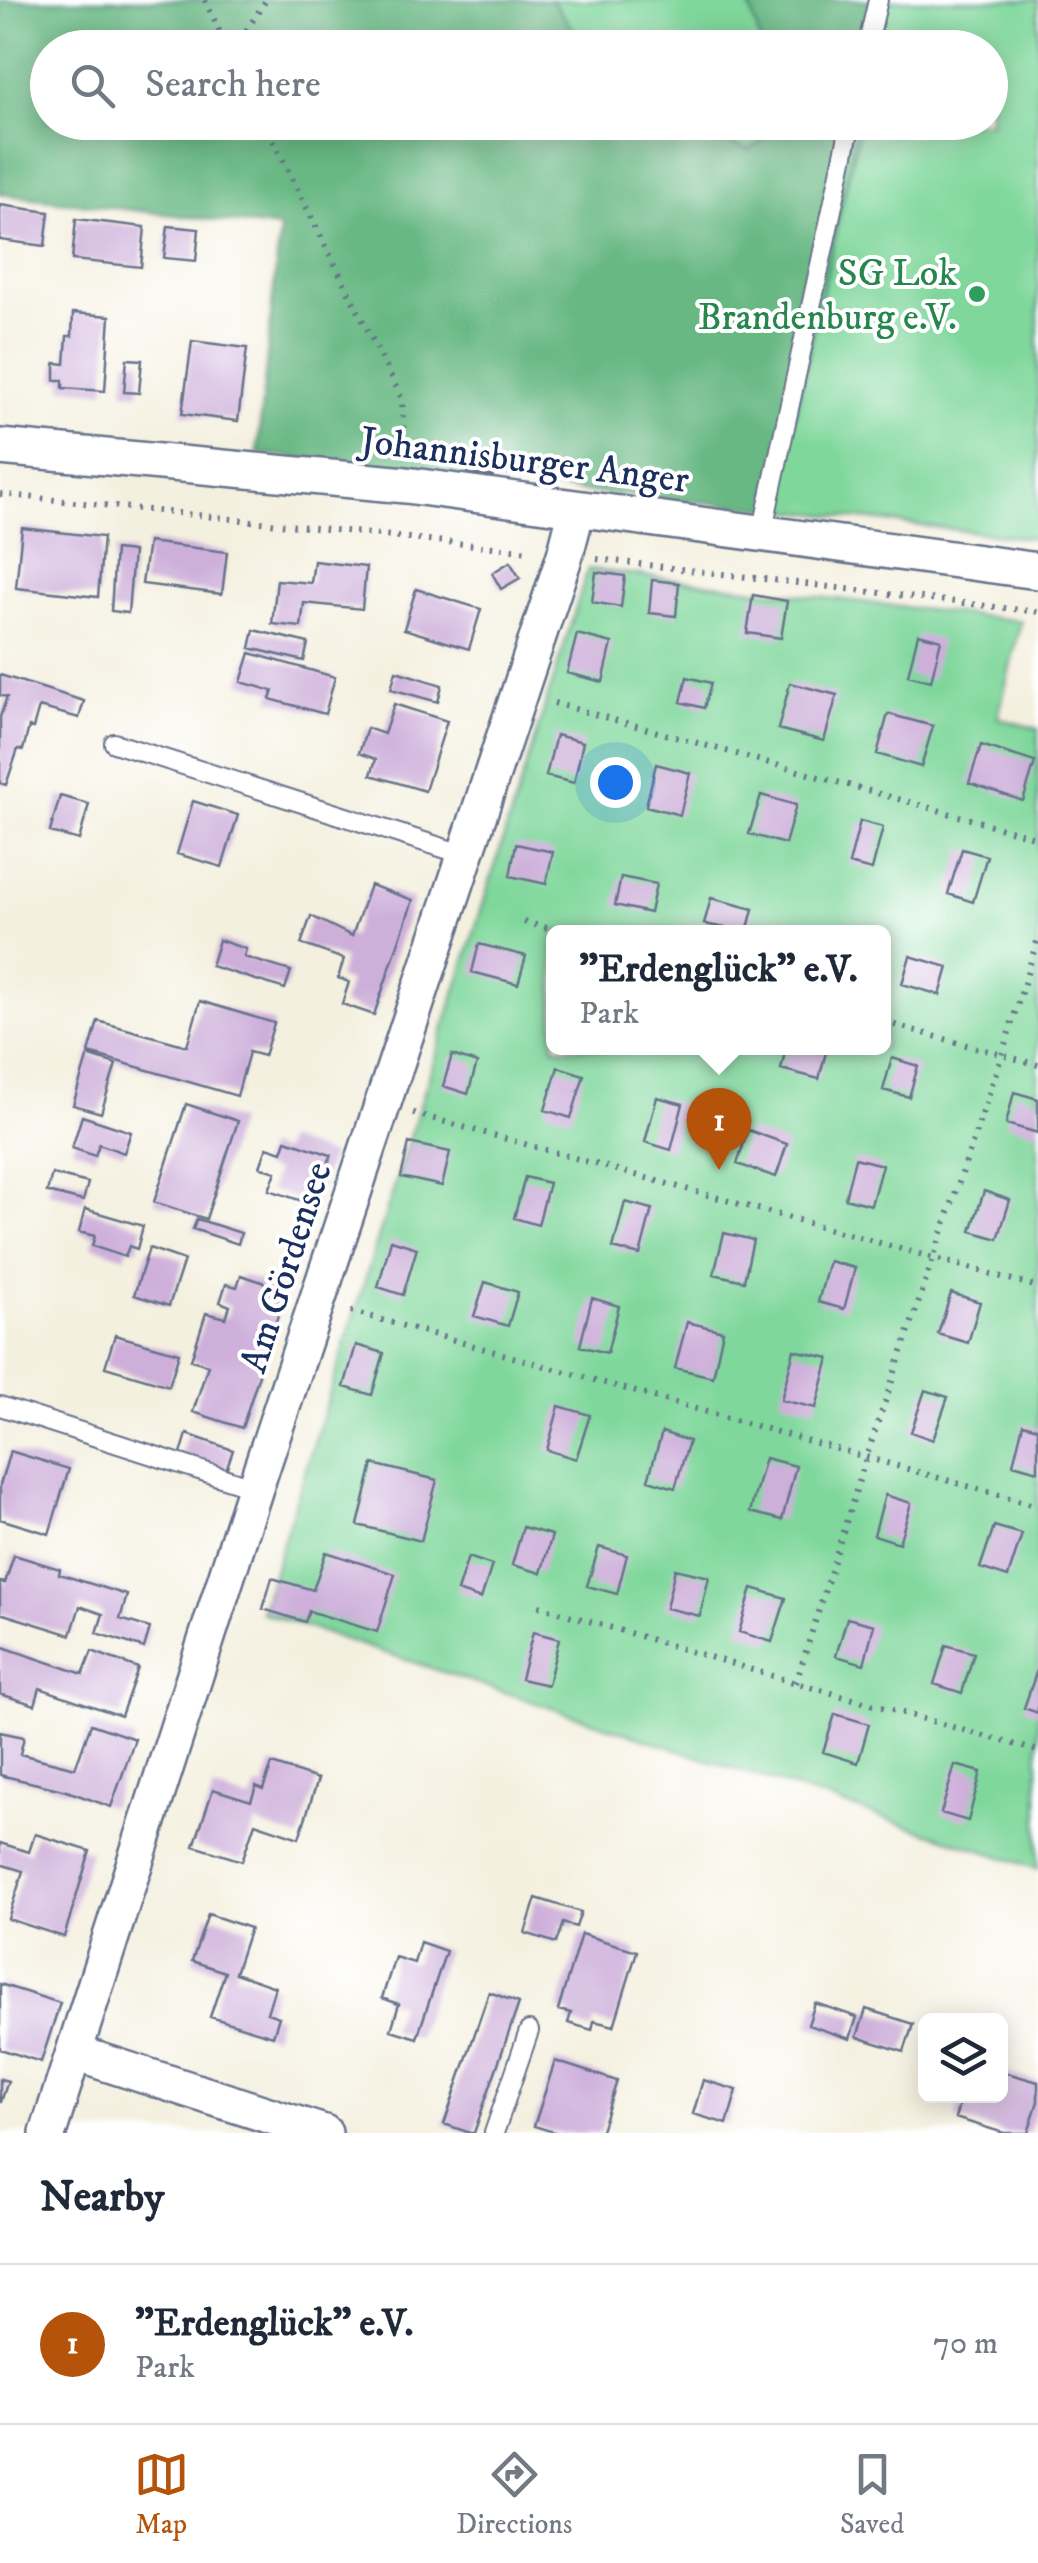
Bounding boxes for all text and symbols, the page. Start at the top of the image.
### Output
search box [30,30,1008,140]
icon: search [65,58,120,113]
text: Search here [145,61,321,109]
place label: SG Lok Brandenburg e.V. [698,250,957,342]
marker: SG Lok Brandenburg e.V. [966,283,988,305]
street label: Johannisburger Anger [355,417,692,505]
your location [590,757,641,808]
popup [546,925,891,1055]
text: "Erdenglück" e.V. [579,946,858,994]
text: Park [579,994,639,1034]
pin: 1 [686,1088,752,1170]
street label: Am Gördensee [230,1156,343,1379]
map controls [918,2013,1008,2103]
button: layers [918,2013,1008,2103]
text: Nearby [40,2172,164,2224]
text: "Erdenglück" e.V. [135,2300,413,2348]
text: 1 [67,2324,78,2364]
text: 70 m [933,2324,998,2364]
text: Park [135,2348,195,2388]
tab: Map [134,2447,189,2542]
tab: Directions [456,2447,572,2542]
tab: Saved [840,2447,904,2542]

